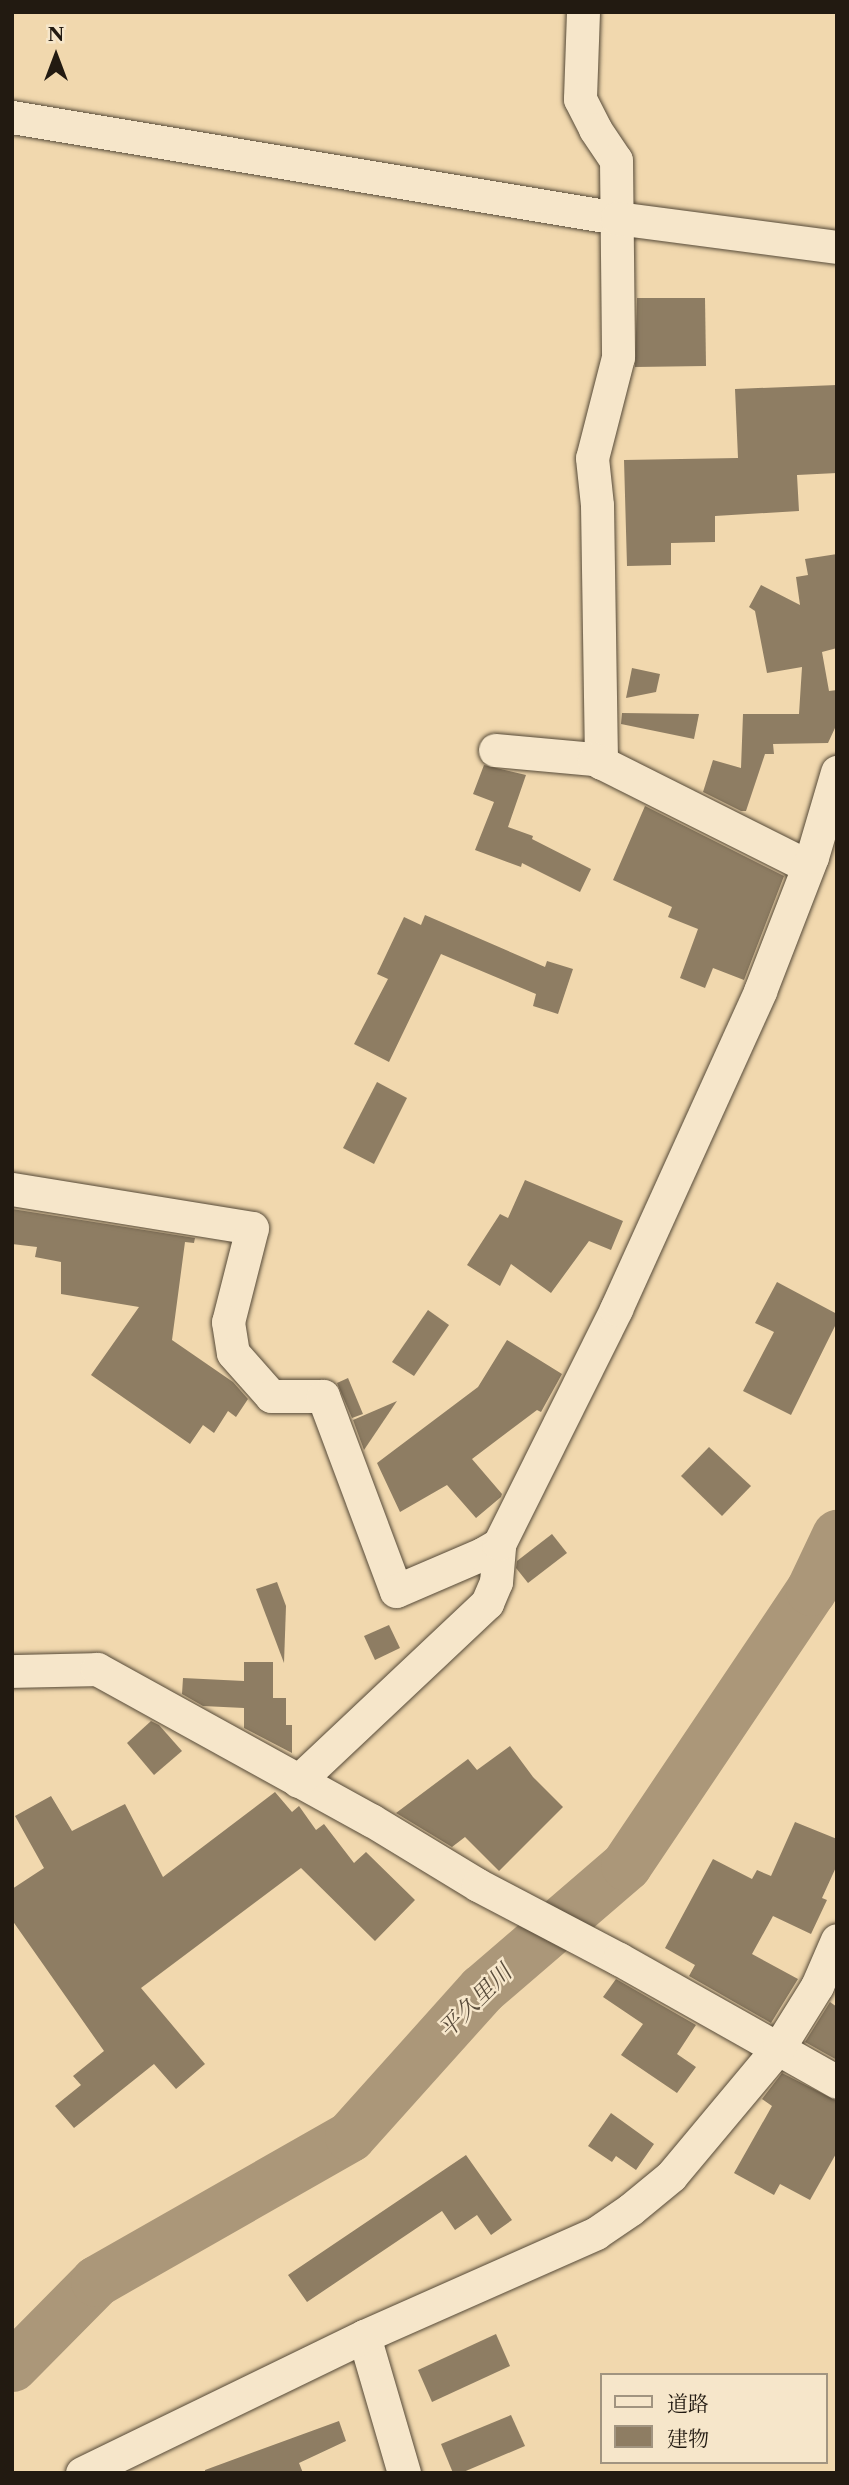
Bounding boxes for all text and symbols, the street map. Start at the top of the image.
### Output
north arrow [21,21,91,91]
text: N [48,23,64,46]
water label: 平久里川 [433,1959,517,2043]
legend [600,2373,828,2464]
text: 道路 [667,2391,709,2416]
text: 建物 [667,2426,709,2451]

